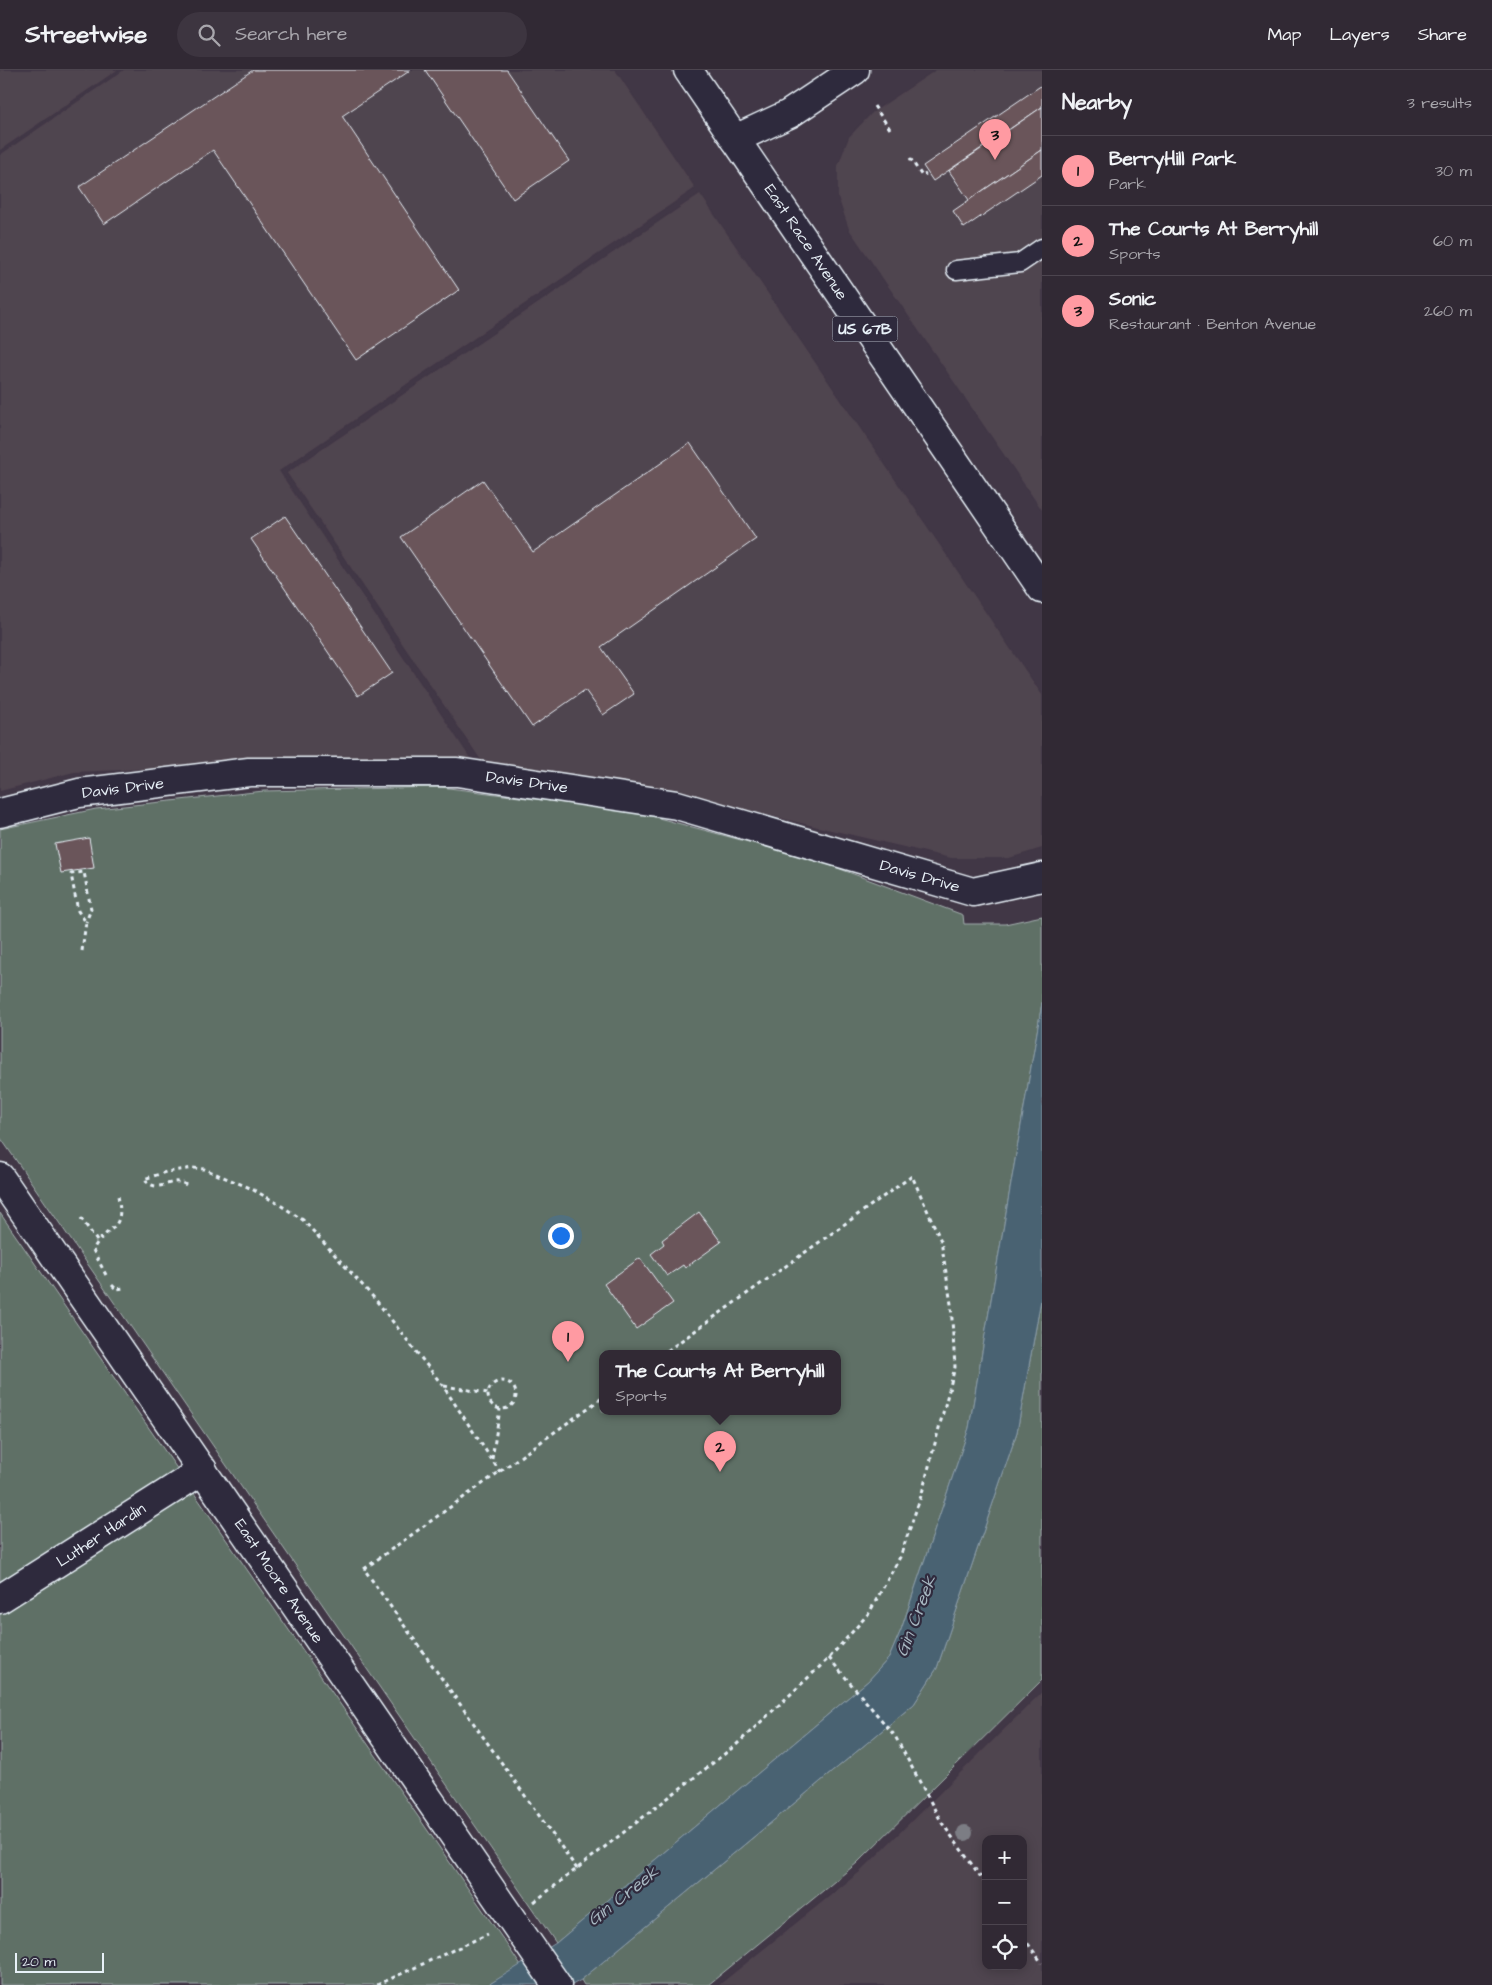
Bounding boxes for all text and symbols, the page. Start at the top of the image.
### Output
search box [177,12,527,57]
text: Streetwise [25,18,147,52]
icon: search [195,21,223,49]
text: Search here [235,21,347,48]
text: Map [1267,22,1301,47]
text: Layers [1329,22,1390,47]
text: Share [1418,22,1467,47]
text: Nearby [1062,88,1132,117]
text: 3 results [1407,92,1472,114]
pin: 3 [979,119,1011,160]
text: BerryHill Park [1109,146,1236,173]
text: 1 [1077,160,1079,182]
text: 30 m [1435,160,1472,182]
text: Park [1109,173,1146,195]
street label: East Race Avenue [759,180,853,304]
text: The Courts At Berryhill [1109,216,1318,243]
text: 2 [1073,230,1083,252]
text: 60 m [1433,230,1472,252]
text: Sports [1109,243,1161,265]
text: Sonic [1109,286,1156,313]
text: 3 [1074,300,1082,322]
text: 260 m [1424,300,1472,322]
text: Restaurant · Benton Avenue [1109,313,1316,335]
road number: US 67B [832,316,898,342]
street label: Davis Drive [485,765,570,799]
street label: Davis Drive [81,772,166,804]
street label: Davis Drive [877,854,963,898]
your location [548,1223,574,1249]
pin: 1 [552,1321,584,1362]
popup [599,1350,841,1415]
text: The Courts At Berryhill [615,1358,825,1385]
text: Sports [615,1385,667,1407]
pin: 2 [704,1431,736,1472]
street label: Luther Hardin [52,1498,150,1572]
street label: East Moore Avenue [229,1514,329,1648]
water label: Gin Creek [889,1571,943,1660]
map controls [982,1835,1027,1970]
button: + [982,1835,1027,1880]
water label: Gin Creek [582,1860,665,1932]
button: − [982,1880,1027,1925]
button: locate [982,1925,1027,1970]
scale bar [15,1950,104,1973]
text: 20 m [22,1952,55,1972]

